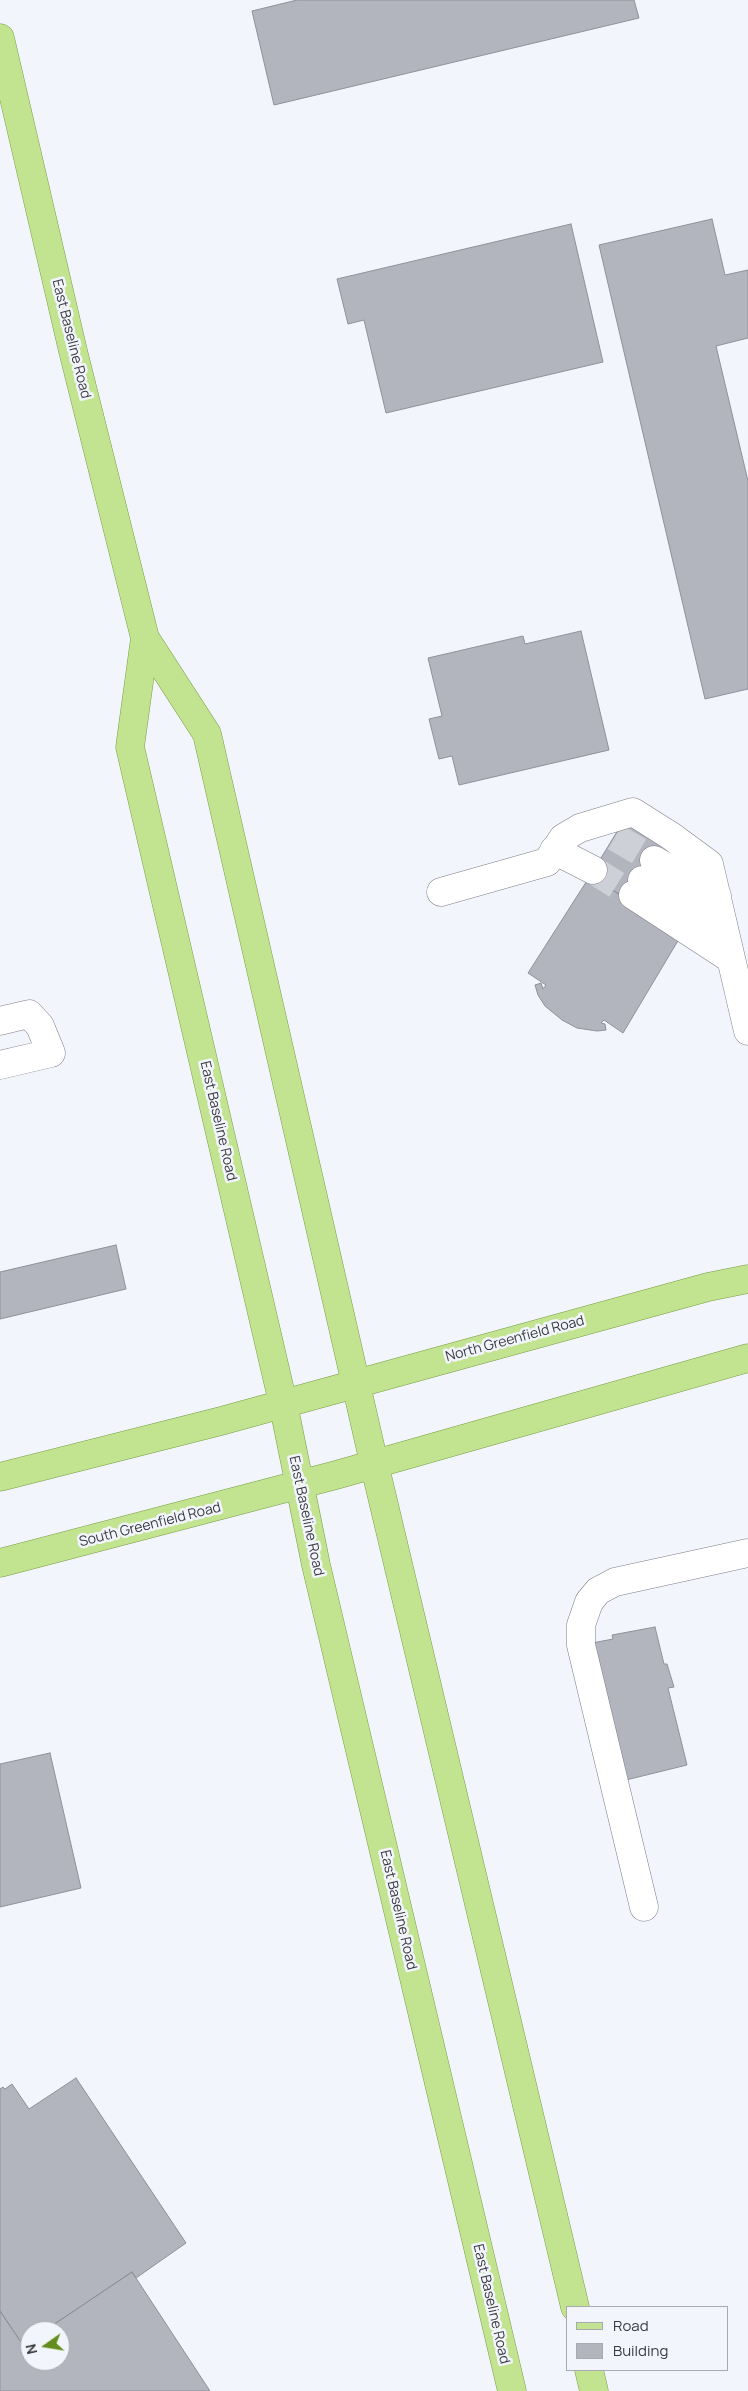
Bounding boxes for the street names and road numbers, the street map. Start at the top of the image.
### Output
street label: East Baseline Road [48,278,94,400]
street label: East Baseline Road [196,1059,240,1183]
street label: North Greenfield Road [444,1312,586,1366]
street label: East Baseline Road [285,1454,327,1578]
street label: South Greenfield Road [77,1499,223,1551]
street label: East Baseline Road [376,1848,420,1972]
street label: East Baseline Road [469,2242,513,2366]

